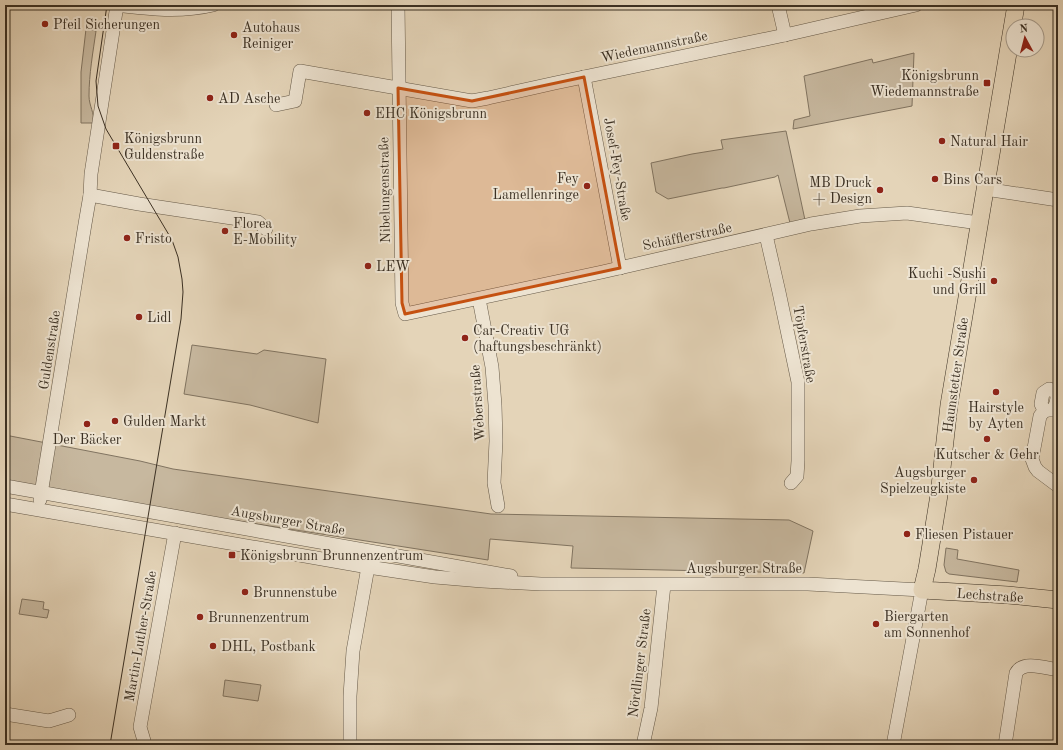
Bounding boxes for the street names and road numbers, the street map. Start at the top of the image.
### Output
street label: Wiedemannstraße [599,29,709,65]
street label: Josef-Fey-Straße [601,117,633,222]
street label: Nibelungenstraße [377,137,393,243]
street label: Schäfflerstraße [641,221,733,253]
street label: Töpferstraße [790,304,818,384]
street label: Guldenstraße [37,310,63,391]
street label: Haunstetter Straße [941,317,971,434]
street label: Weberstraße [468,364,488,442]
street label: Augsburger Straße [230,504,346,538]
street label: Augsburger Straße [686,562,802,576]
street label: Martin-Luther-Straße [123,570,159,703]
street label: Lechstraße [956,587,1024,605]
street label: Nördlinger Straße [626,608,654,718]

